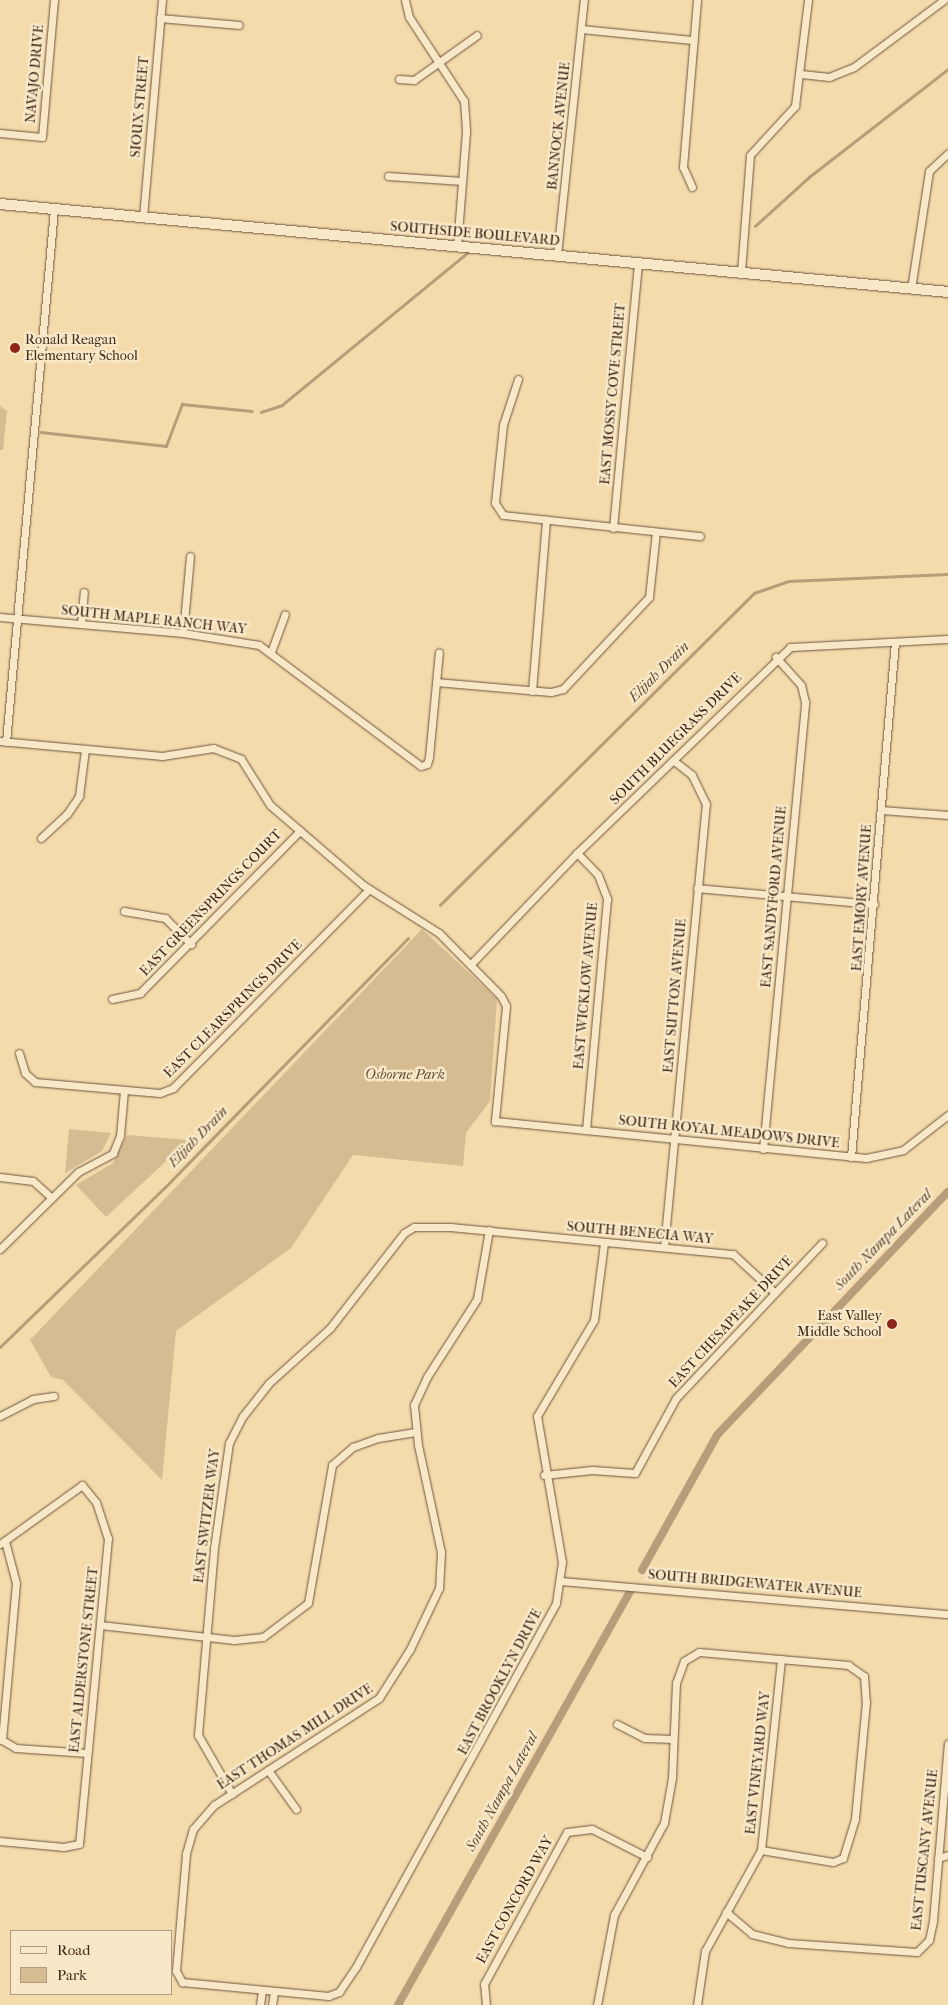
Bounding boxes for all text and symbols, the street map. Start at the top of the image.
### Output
street label: NAVAJO DRIVE [22,24,48,124]
street label: SIOUX STREET [127,56,153,158]
street label: BANNOCK AVENUE [544,61,574,191]
street label: SOUTHSIDE BOULEVARD [389,218,561,250]
street label: EAST MOSSY COVE STREET [597,303,629,485]
place label: Ronald Reagan Elementary School [25,332,138,364]
marker: Ronald Reagan Elementary School [9,342,21,354]
street label: SOUTH MAPLE RANCH WAY [60,602,248,638]
water label: Elijah Drain [625,638,693,706]
street label: SOUTH BLUEGRASS DRIVE [607,670,745,808]
street label: EAST SANDYFORD AVENUE [758,805,790,989]
street label: EAST EMORY AVENUE [848,824,876,972]
street label: EAST GREENSPRINGS COURT [136,826,286,980]
street label: EAST WICKLOW AVENUE [570,902,602,1070]
street label: EAST SUTTON AVENUE [660,918,690,1074]
street label: EAST CLEARSPRINGS DRIVE [160,936,306,1082]
park label: Osborne Park [365,1067,445,1083]
water label: Elijah Drain [164,1103,232,1171]
street label: SOUTH ROYAL MEADOWS DRIVE [618,1112,840,1152]
water label: South Nampa Lateral [830,1186,936,1294]
street label: SOUTH BENECIA WAY [566,1218,714,1248]
street label: EAST CHESAPEAKE DRIVE [665,1253,797,1391]
place label: East Valley Middle School [797,1308,882,1340]
marker: East Valley Middle School [886,1318,898,1330]
street label: EAST SWITZER WAY [190,1448,224,1584]
street label: EAST ALDERSTONE STREET [66,1566,102,1754]
street label: SOUTH BRIDGEWATER AVENUE [647,1566,863,1602]
street label: EAST BROOKLYN DRIVE [454,1606,546,1758]
street label: EAST THOMAS MILL DRIVE [214,1680,376,1794]
street label: EAST VINEYARD WAY [742,1690,774,1836]
water label: South Nampa Lateral [462,1729,542,1855]
street label: EAST TUSCANY AVENUE [908,1768,942,1932]
street label: EAST CONCORD WAY [473,1833,557,1967]
legend [10,1930,172,1995]
text: Road [57,1941,90,1959]
text: Park [57,1966,87,1984]

